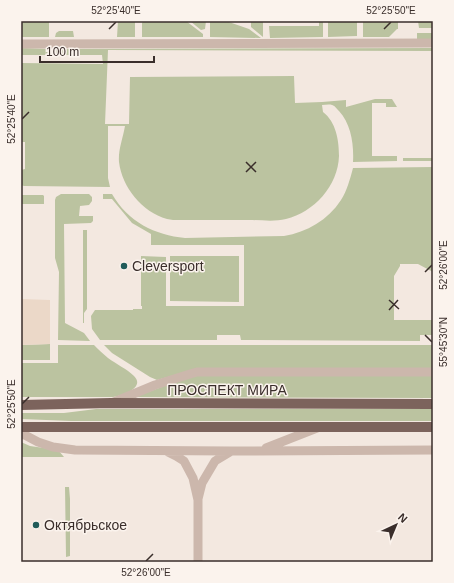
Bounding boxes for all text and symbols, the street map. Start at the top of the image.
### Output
text: 52°25'40"E [91,5,141,16]
text: 52°25'50"E [366,5,416,16]
scale bar [40,38,154,64]
text: 100 m [46,45,79,59]
text: 52°25'40"E [6,94,17,144]
text: 52°26'00"E [438,240,449,290]
place label: Cleversport [132,258,204,274]
marker: Cleversport [119,261,129,271]
text: 55°45'30"N [438,317,449,367]
text: 52°25'50"E [6,379,17,429]
street label: ПРОСПЕКТ МИРА [167,382,287,398]
north arrow [376,505,416,545]
text: N [396,511,410,525]
place label: Октябрьское [44,517,127,533]
marker: Октябрьское [31,520,41,530]
text: 52°26'00"E [121,567,171,578]

